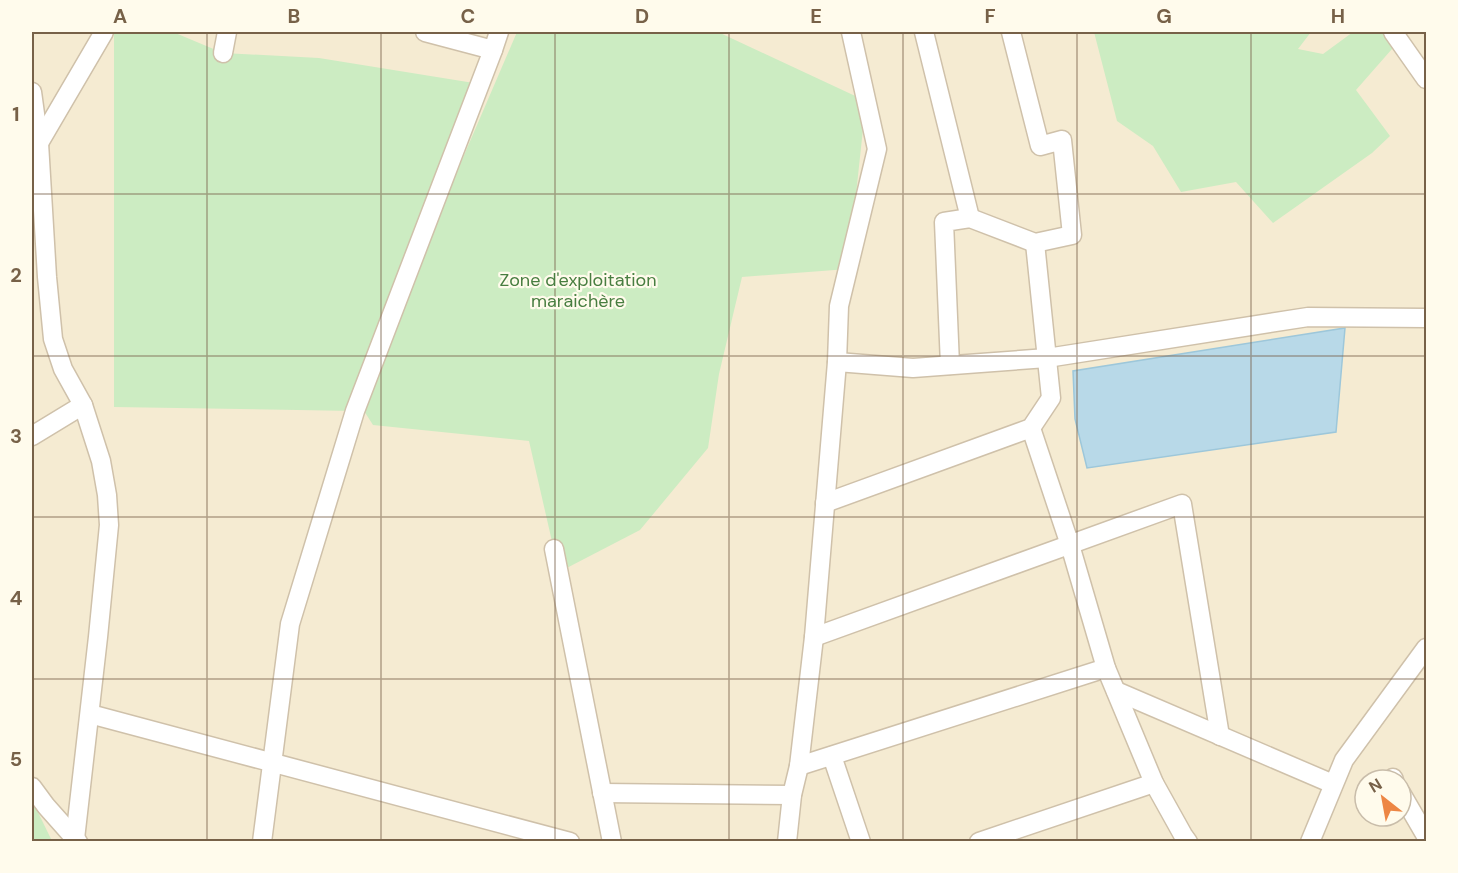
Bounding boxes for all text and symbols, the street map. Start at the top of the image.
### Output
text: A [113,3,127,29]
text: B [288,3,300,29]
text: C [461,3,475,29]
text: D [635,3,649,29]
text: E [810,3,822,29]
text: F [984,3,996,29]
text: G [1156,3,1172,29]
text: H [1331,3,1345,29]
text: 1 [12,101,20,127]
text: 2 [10,262,22,288]
park label: Zone d'exploitation maraichère [499,268,657,313]
text: 3 [10,423,22,449]
text: 4 [10,585,23,611]
text: 5 [10,746,22,772]
north arrow [1353,768,1413,828]
text: N [1365,774,1386,798]

